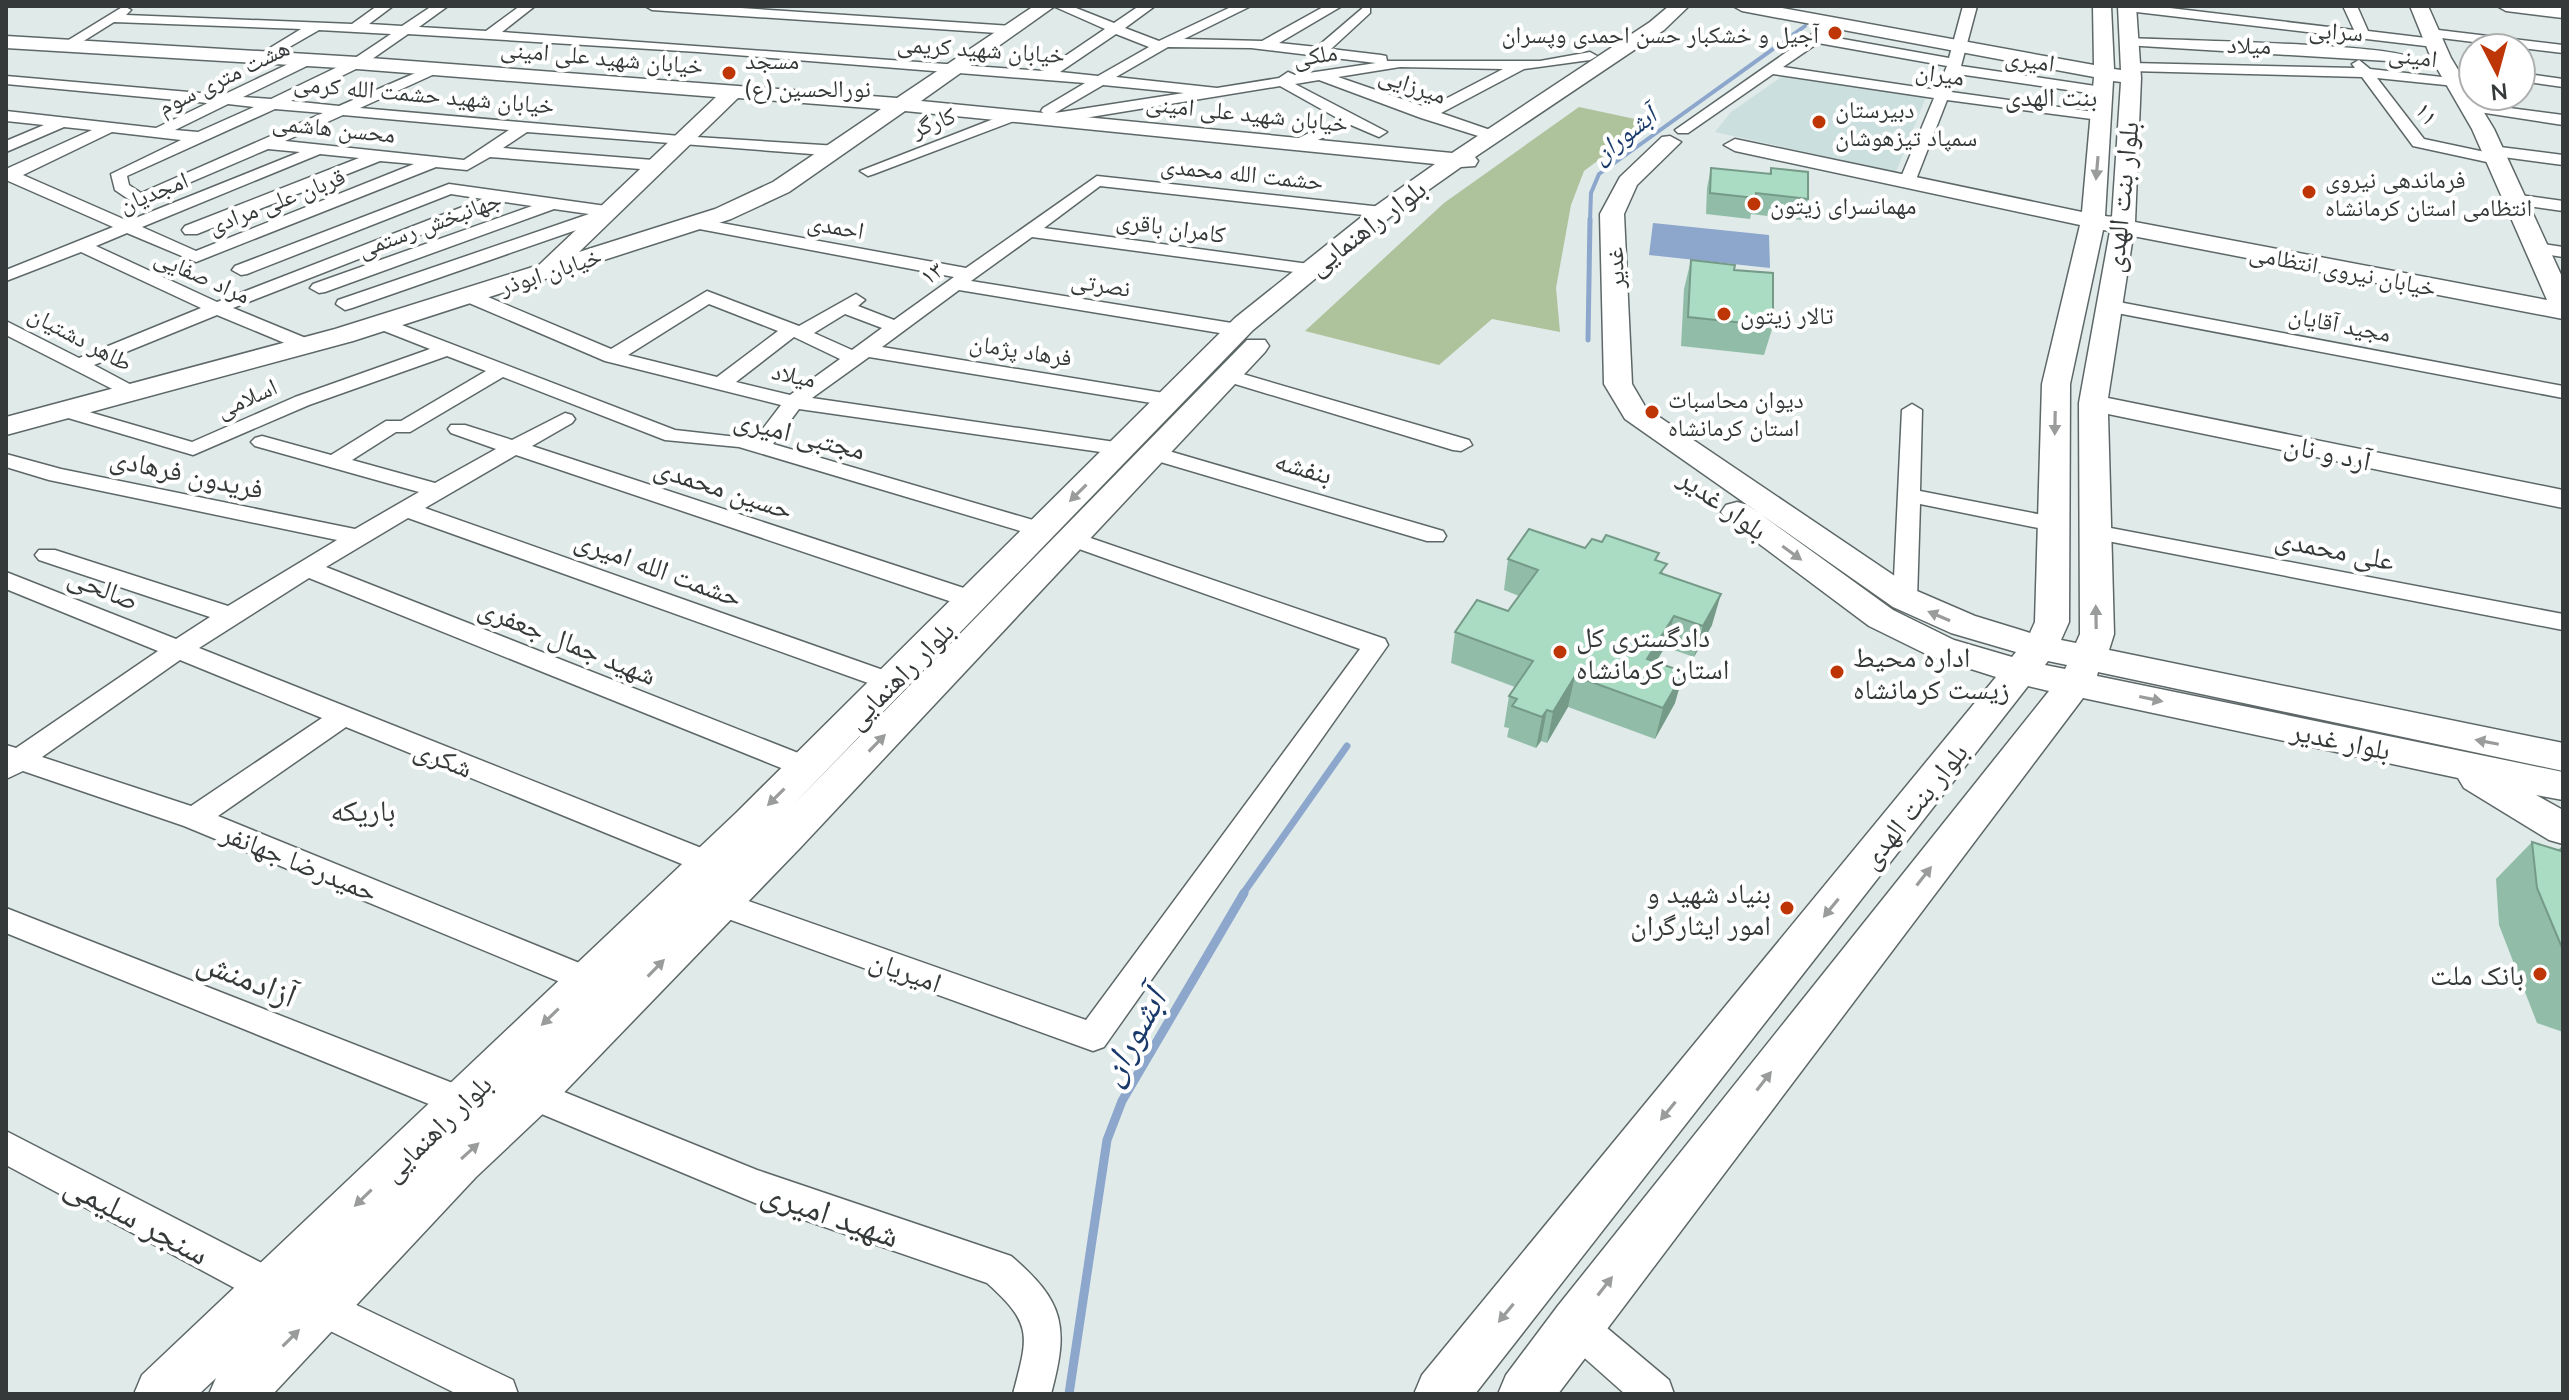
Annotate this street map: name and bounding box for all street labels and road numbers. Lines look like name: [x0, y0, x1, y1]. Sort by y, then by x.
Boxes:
street label: سرابی: [2308, 14, 2364, 47]
street label: خیابان شهید کریمی: [896, 28, 1066, 69]
street label: میلاد: [2227, 29, 2271, 59]
street label: هشت متری سوم: [152, 32, 295, 123]
street label: خیابان شهید علی امینی: [499, 33, 705, 80]
street label: ملکی: [1291, 36, 1339, 73]
street label: امینی: [2387, 38, 2439, 73]
street label: امیری: [2003, 41, 2057, 78]
street label: میران: [1914, 55, 1966, 92]
street label: میرزایی: [1375, 59, 1450, 110]
street label: خیابان شهید حشمت الله کرمی: [292, 67, 556, 120]
street label: خیابان شهید علی امینی: [1144, 87, 1350, 138]
street label: ۱۱: [2410, 95, 2446, 131]
street label: کارگر: [906, 99, 959, 143]
street label: محسن هاشمی: [271, 106, 397, 149]
street label: بلوار بنت الهدی: [2095, 120, 2146, 275]
street label: حشمت الله محمدی: [1159, 149, 1325, 196]
street label: قربان علی مرادی: [203, 161, 349, 240]
street label: امجدیان: [114, 164, 192, 219]
street label: بلوار راهنمایی: [1300, 170, 1433, 283]
street label: جهانبخش رستمی: [353, 184, 505, 263]
street label: کامران باقری: [1114, 204, 1227, 249]
street label: احمدی: [805, 206, 867, 245]
street label: خیابان نیروی انتظامی: [2247, 237, 2439, 302]
street label: خیابان ابوذر: [494, 240, 605, 301]
street label: مراد صفایی: [150, 241, 255, 310]
street label: غدیر: [1599, 247, 1630, 290]
street label: ۱۳: [914, 254, 948, 290]
street label: نصرتی: [1069, 264, 1133, 303]
street label: طاهر دشتیان: [24, 298, 138, 377]
street label: مجید آقایان: [2286, 299, 2393, 348]
street label: فرهاد پژمان: [968, 327, 1074, 373]
street label: میلاد: [769, 355, 819, 393]
street label: اسلامی: [211, 371, 281, 424]
street label: مجتبی امیری: [730, 400, 869, 468]
street label: آرد و نان: [2281, 425, 2375, 478]
street label: فریدون فرهادی: [107, 439, 267, 506]
street label: بنفشه: [1271, 442, 1337, 490]
street label: حسین محمدی: [650, 449, 798, 527]
street label: بلوار غدیر: [1672, 459, 1775, 547]
street label: علی محمدی: [2272, 520, 2398, 578]
street label: حشمت الله امیری: [570, 521, 747, 614]
street label: صالحی: [63, 558, 144, 618]
street label: شهید جمال جعفری: [474, 589, 662, 692]
street label: بلوار راهنمایی: [838, 613, 962, 737]
street label: بلوار غدیر: [2287, 712, 2394, 767]
street label: شکری: [409, 730, 478, 785]
street label: بلوار بنت الهدی: [1852, 735, 1975, 875]
street label: حمیدرضا جهانفر: [216, 814, 383, 908]
street label: آزادمنش: [192, 938, 305, 1017]
street label: امیریان: [865, 941, 947, 1000]
street label: بلوار راهنمایی: [374, 1066, 499, 1189]
street label: سنجر سلیمی: [58, 1162, 217, 1274]
street label: شهید امیری: [756, 1169, 905, 1257]

